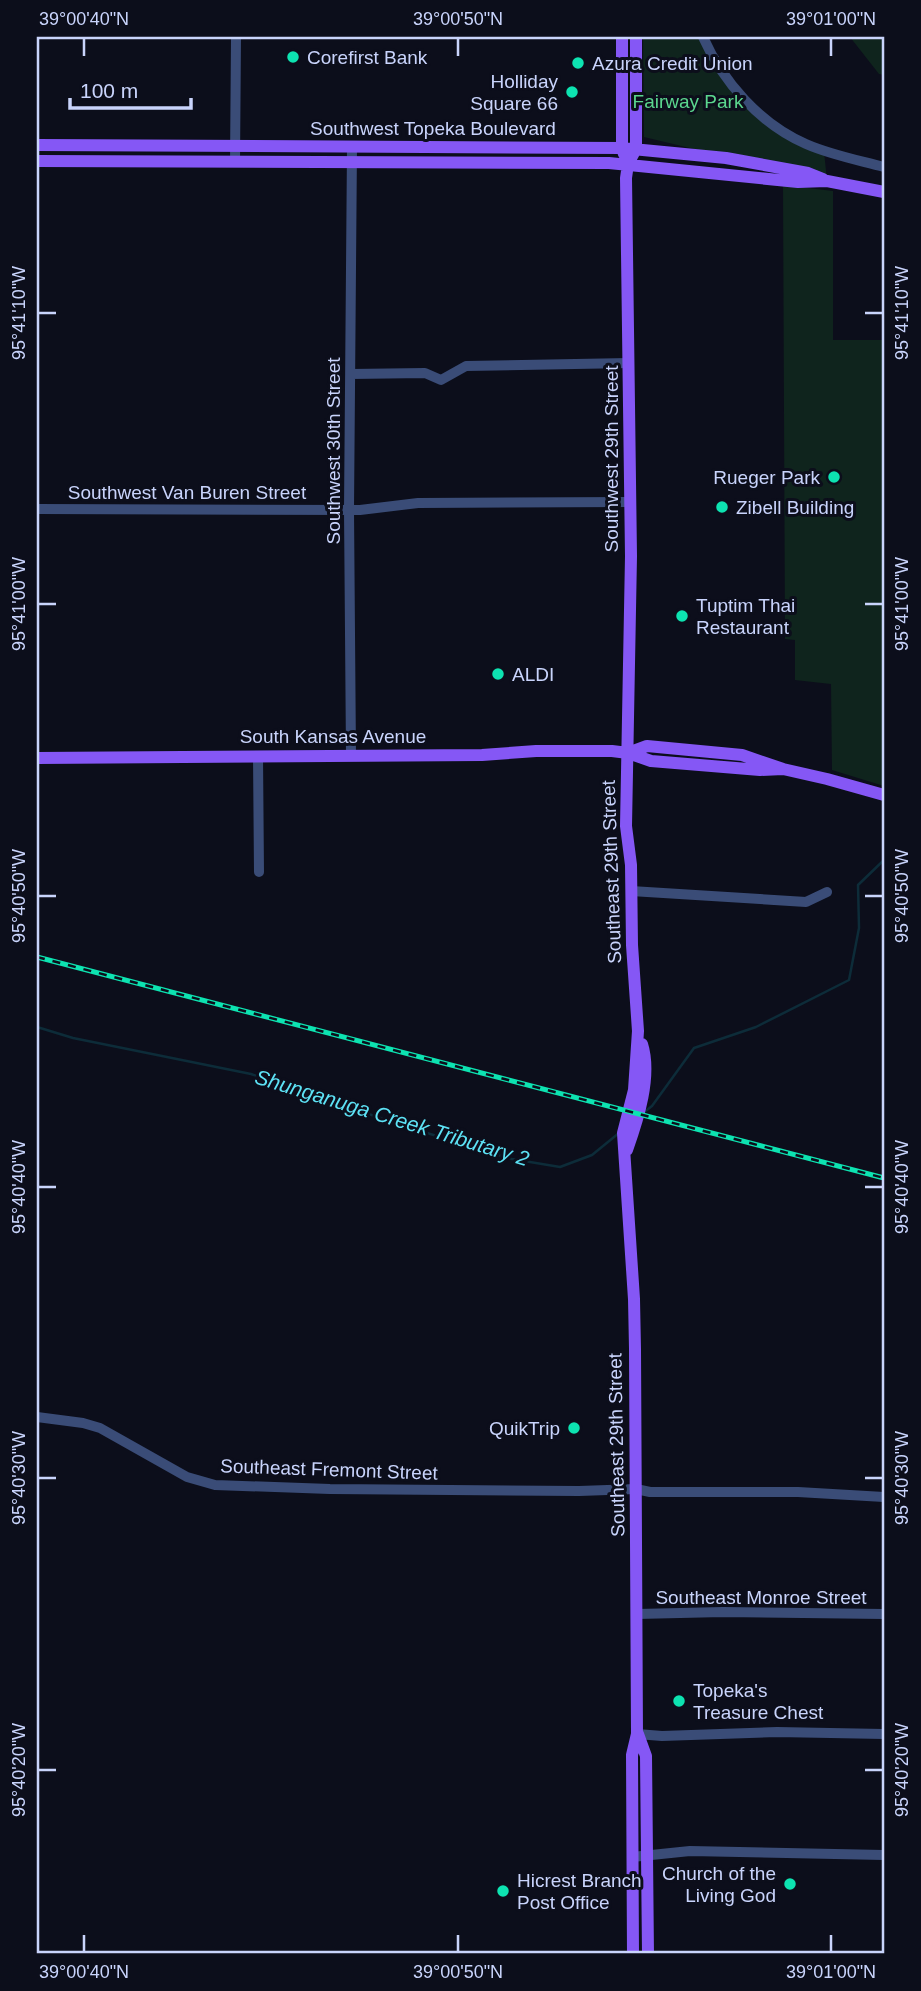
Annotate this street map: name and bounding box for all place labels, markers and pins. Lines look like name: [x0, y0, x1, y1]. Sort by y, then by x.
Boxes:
place label: Corefirst Bank: [307, 47, 428, 68]
marker: Corefirst Bank: [285, 49, 301, 65]
place label: Azura Credit Union: [592, 53, 753, 74]
marker: Azura Credit Union: [570, 55, 586, 71]
place label: Holliday Square 66: [470, 71, 558, 114]
marker: Holliday Square 66: [564, 84, 580, 100]
place label: Rueger Park: [713, 467, 820, 488]
marker: Rueger Park: [826, 469, 842, 485]
place label: Zibell Building: [736, 497, 854, 518]
marker: Zibell Building: [714, 499, 730, 515]
place label: Tuptim Thai Restaurant: [696, 595, 795, 638]
marker: Tuptim Thai Restaurant: [674, 608, 690, 624]
place label: ALDI: [512, 664, 554, 685]
marker: ALDI: [490, 666, 506, 682]
place label: QuikTrip: [489, 1418, 560, 1439]
marker: QuikTrip: [566, 1420, 582, 1436]
place label: Topeka's Treasure Chest: [693, 1680, 824, 1723]
marker: Topeka's Treasure Chest: [671, 1693, 687, 1709]
place label: Church of the Living God: [662, 1863, 776, 1906]
place label: Hicrest Branch Post Office: [517, 1870, 642, 1913]
marker: Church of the Living God: [782, 1876, 798, 1892]
marker: Hicrest Branch Post Office: [495, 1883, 511, 1899]

